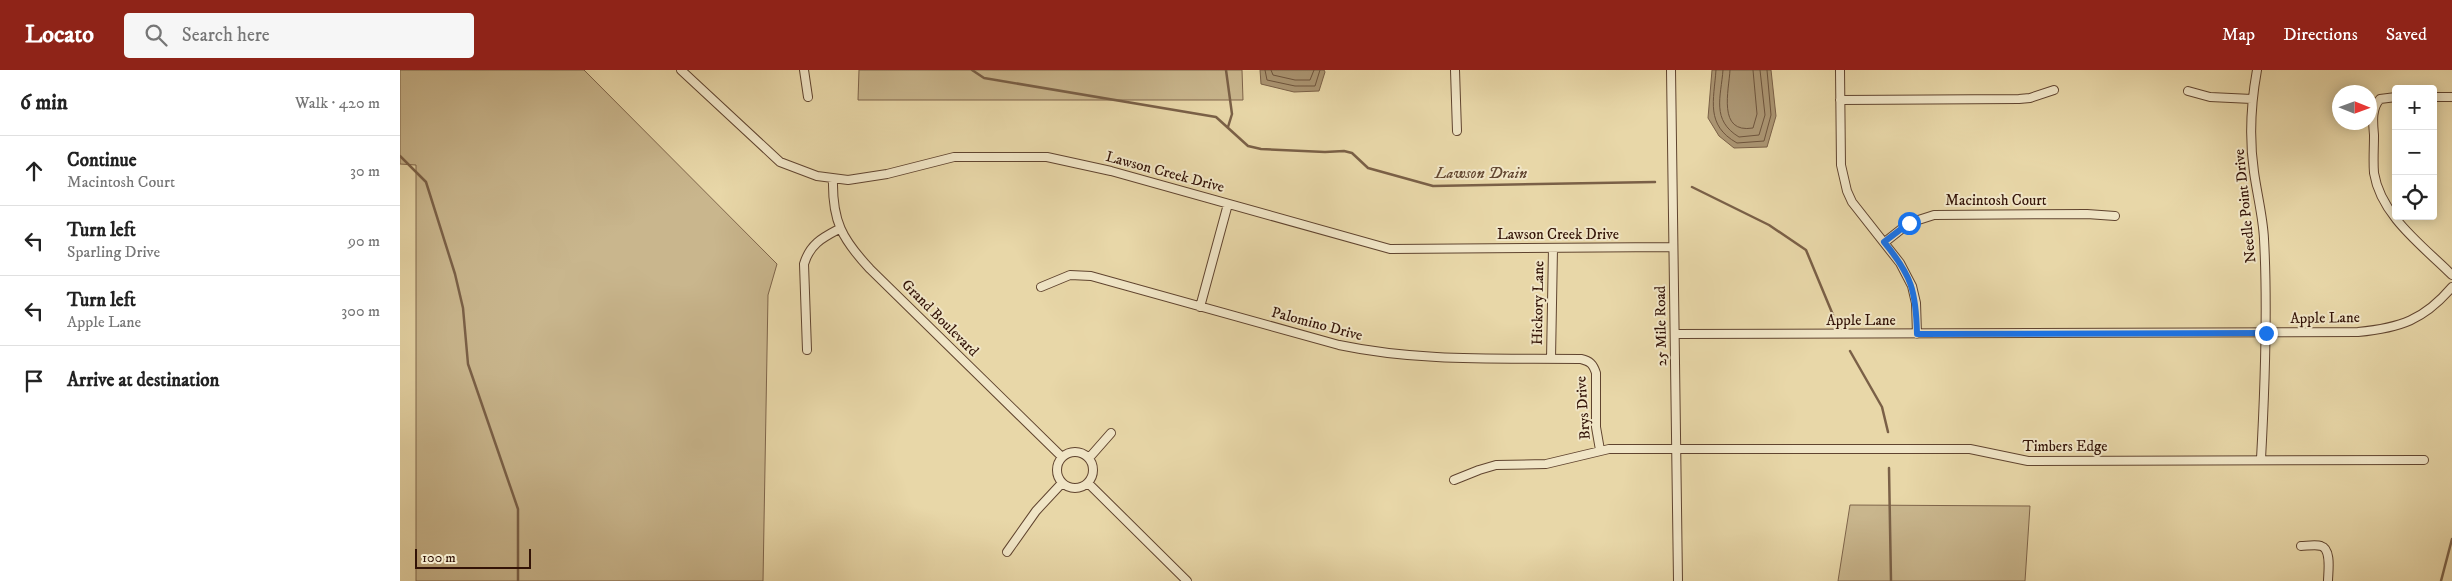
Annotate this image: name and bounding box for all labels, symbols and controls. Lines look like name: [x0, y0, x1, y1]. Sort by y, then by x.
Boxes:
search box: [124, 13, 474, 58]
text: Locato: [25, 20, 94, 50]
icon: search: [142, 21, 170, 49]
text: Search here: [182, 24, 270, 47]
text: Map: [2222, 24, 2255, 46]
text: Directions: [2283, 24, 2358, 46]
text: Saved: [2386, 24, 2427, 46]
north arrow: [2332, 85, 2377, 130]
map controls: [2392, 85, 2437, 220]
button: +: [2392, 85, 2437, 130]
text: 6 min: [20, 90, 68, 116]
text: Walk · 420 m: [295, 93, 380, 113]
button: −: [2392, 130, 2437, 175]
street label: Lawson Creek Drive: [1104, 147, 1226, 197]
street label: Needle Point Drive: [2230, 148, 2260, 264]
text: Continue: [67, 149, 137, 172]
icon: ahead: [20, 157, 48, 185]
text: 30 m: [350, 161, 380, 181]
water label: Lawson Drain: [1434, 163, 1527, 183]
text: Macintosh Court: [67, 172, 175, 192]
button: locate: [2392, 175, 2437, 220]
street label: Macintosh Court: [1945, 191, 2047, 210]
route start: [1898, 212, 1921, 235]
text: Turn left: [67, 219, 136, 242]
street label: Lawson Creek Drive: [1497, 225, 1619, 244]
icon: left: [20, 227, 48, 255]
text: 90 m: [348, 231, 380, 251]
text: Sparling Drive: [67, 242, 160, 262]
street label: Hickory Lane: [1528, 261, 1548, 345]
street label: Grand Boulevard: [897, 275, 983, 361]
street label: 25 Mile Road: [1651, 285, 1671, 366]
text: Turn left: [67, 289, 136, 312]
icon: left: [20, 297, 48, 325]
text: 300 m: [341, 301, 380, 321]
street label: Palomino Drive: [1269, 303, 1365, 345]
street label: Apple Lane: [2290, 308, 2360, 328]
street label: Apple Lane: [1826, 311, 1896, 330]
text: Apple Lane: [67, 312, 141, 332]
route end: [2255, 322, 2278, 345]
icon: arrive: [20, 367, 48, 395]
text: Arrive at destination: [67, 369, 219, 392]
street label: Brys Drive: [1571, 376, 1595, 440]
street label: Timbers Edge: [2022, 437, 2108, 456]
scale bar: [415, 546, 531, 569]
text: 100 m: [422, 549, 456, 567]

